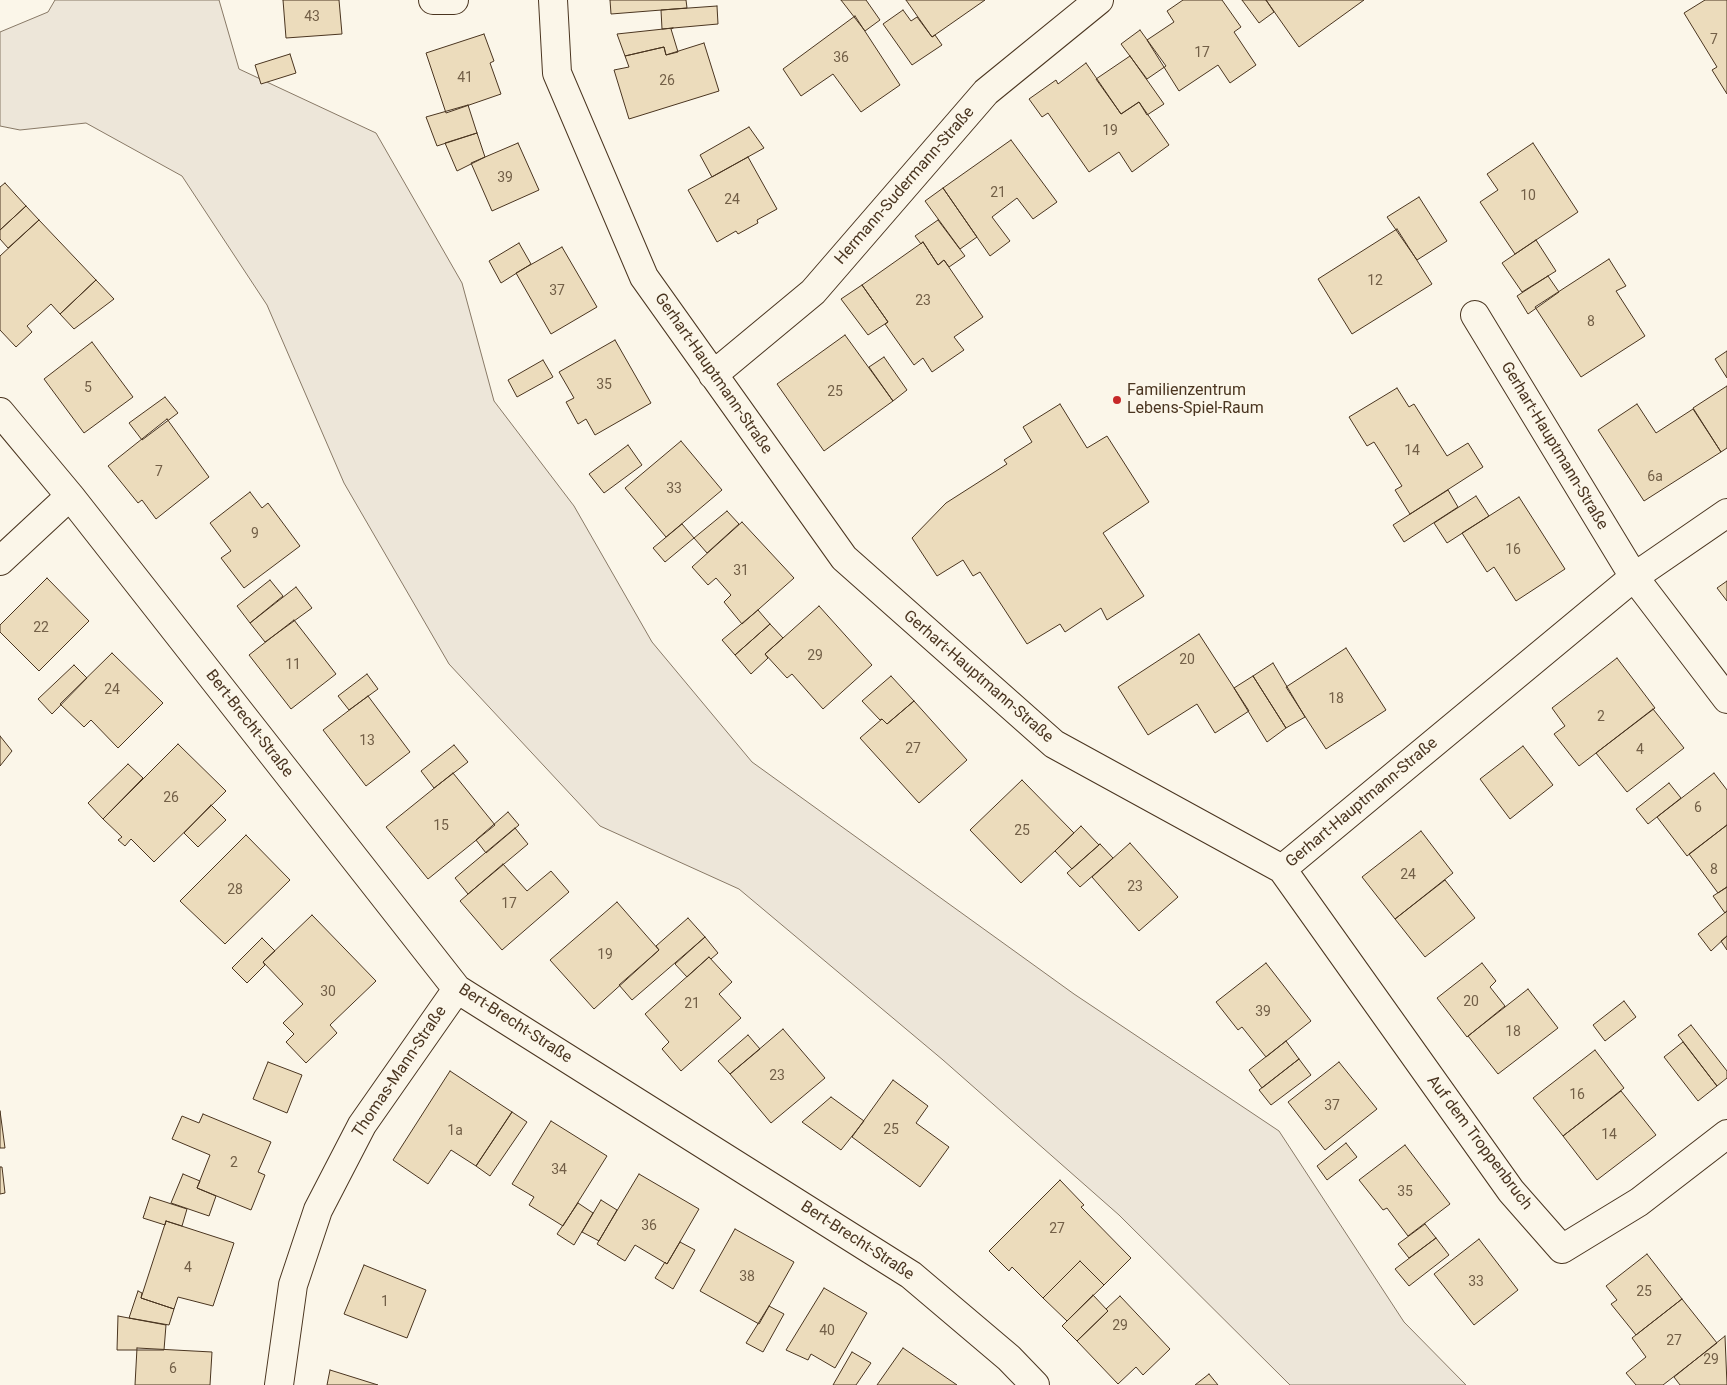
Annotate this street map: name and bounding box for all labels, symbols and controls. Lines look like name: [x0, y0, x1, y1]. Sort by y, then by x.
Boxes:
house number: 43: [304, 9, 320, 25]
house number: 7: [1710, 32, 1718, 48]
house number: 17: [1194, 45, 1210, 61]
house number: 36: [833, 50, 849, 66]
house number: 41: [457, 70, 473, 86]
house number: 26: [659, 73, 675, 89]
street label: Hermann-Sudermann-Straße: [831, 103, 979, 269]
house number: 19: [1102, 123, 1118, 139]
house number: 39: [497, 170, 513, 186]
house number: 21: [990, 185, 1006, 201]
house number: 10: [1520, 188, 1536, 204]
house number: 24: [724, 192, 740, 208]
house number: 12: [1367, 273, 1383, 289]
house number: 37: [549, 283, 565, 299]
street label: Gerhart-Hauptmann-Straße: [650, 290, 776, 458]
house number: 23: [915, 293, 931, 309]
house number: 8: [1587, 314, 1595, 330]
street label: Gerhart-Hauptmann-Straße: [1496, 359, 1612, 533]
house number: 35: [596, 377, 612, 393]
house number: 5: [84, 380, 92, 396]
place label: Familienzentrum Lebens-Spiel-Raum: [1127, 381, 1264, 419]
house number: 25: [827, 384, 843, 400]
marker: Familienzentrum Lebens-Spiel-Raum: [1111, 394, 1123, 406]
house number: 14: [1404, 443, 1420, 459]
house number: 7: [155, 464, 163, 480]
house number: 6a: [1647, 469, 1663, 485]
house number: 33: [666, 481, 682, 497]
house number: 9: [251, 526, 259, 542]
house number: 16: [1505, 542, 1521, 558]
house number: 31: [733, 563, 749, 579]
street label: Gerhart-Hauptmann-Straße: [899, 607, 1057, 747]
house number: 22: [33, 620, 49, 636]
house number: 29: [807, 648, 823, 664]
house number: 20: [1179, 652, 1195, 668]
house number: 11: [285, 657, 301, 673]
street label: Bert-Brecht-Straße: [201, 666, 297, 782]
house number: 24: [104, 682, 120, 698]
house number: 18: [1328, 691, 1344, 707]
house number: 2: [1597, 709, 1605, 725]
house number: 13: [359, 733, 375, 749]
street label: Gerhart-Hauptmann-Straße: [1282, 734, 1442, 872]
house number: 27: [905, 741, 921, 757]
house number: 4: [1636, 742, 1644, 758]
house number: 26: [163, 790, 179, 806]
house number: 6: [1694, 800, 1702, 816]
house number: 15: [433, 818, 449, 834]
house number: 25: [1014, 823, 1030, 839]
house number: 8: [1710, 862, 1718, 878]
house number: 24: [1400, 867, 1416, 883]
house number: 23: [1127, 879, 1143, 895]
house number: 28: [227, 882, 243, 898]
house number: 17: [501, 896, 517, 912]
house number: 19: [597, 947, 613, 963]
street label: Bert-Brecht-Straße: [455, 980, 575, 1068]
house number: 30: [320, 984, 336, 1000]
house number: 20: [1463, 994, 1479, 1010]
house number: 21: [684, 996, 700, 1012]
street label: Thomas-Mann-Straße: [349, 1003, 451, 1141]
house number: 39: [1255, 1004, 1271, 1020]
house number: 18: [1505, 1024, 1521, 1040]
house number: 23: [769, 1068, 785, 1084]
street label: Auf dem Troppenbruch: [1422, 1072, 1536, 1214]
house number: 16: [1569, 1087, 1585, 1103]
house number: 37: [1324, 1098, 1340, 1114]
house number: 25: [883, 1122, 899, 1138]
house number: 1a: [447, 1123, 463, 1139]
house number: 14: [1601, 1127, 1617, 1143]
house number: 2: [230, 1155, 238, 1171]
house number: 34: [551, 1162, 567, 1178]
house number: 35: [1397, 1184, 1413, 1200]
street label: Bert-Brecht-Straße: [797, 1197, 917, 1285]
house number: 36: [641, 1218, 657, 1234]
house number: 27: [1049, 1221, 1065, 1237]
house number: 4: [184, 1260, 192, 1276]
house number: 38: [739, 1269, 755, 1285]
house number: 33: [1468, 1274, 1484, 1290]
house number: 25: [1636, 1284, 1652, 1300]
house number: 1: [381, 1294, 389, 1310]
house number: 29: [1112, 1318, 1128, 1334]
house number: 40: [819, 1323, 835, 1339]
house number: 27: [1666, 1333, 1682, 1349]
house number: 29: [1703, 1352, 1719, 1368]
house number: 6: [169, 1361, 177, 1377]

